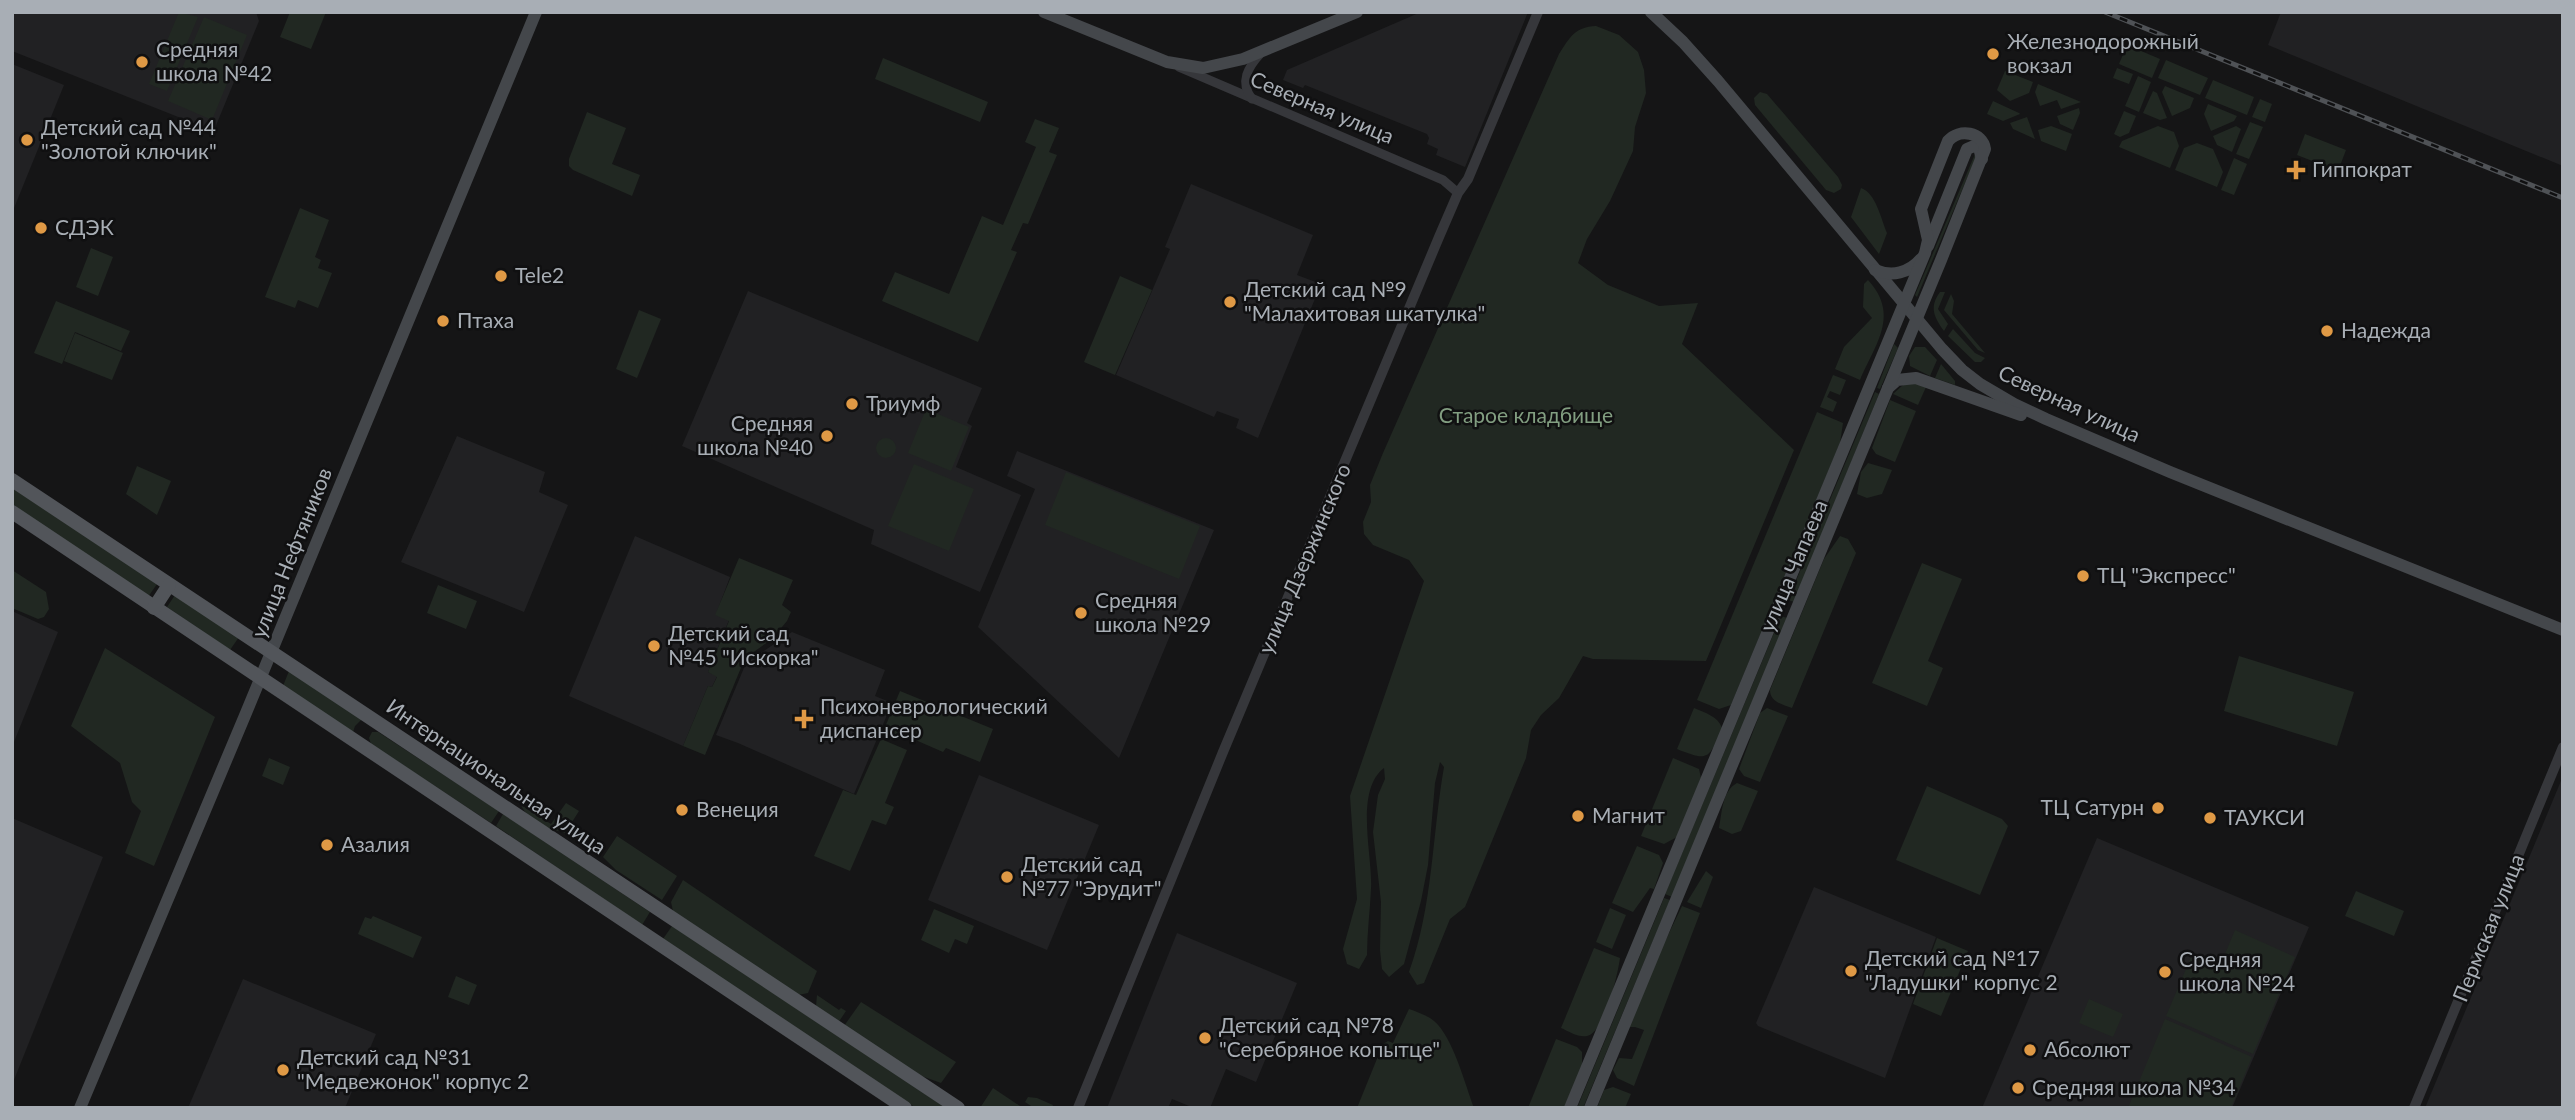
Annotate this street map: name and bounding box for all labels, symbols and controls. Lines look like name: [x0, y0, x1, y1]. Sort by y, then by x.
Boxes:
place label: Железнодорожный вокзал: [2007, 28, 2199, 77]
place label: Средняя школа №42: [156, 36, 272, 85]
marker: Железнодорожный вокзал: [1985, 46, 2001, 62]
marker: Средняя школа №42: [134, 54, 150, 70]
street label: Северная улица: [1247, 65, 1398, 148]
place label: Детский сад №44 "Золотой ключик": [41, 114, 217, 163]
marker: Детский сад №44 "Золотой ключик": [19, 132, 35, 148]
place label: Гиппократ: [2312, 156, 2412, 181]
marker: Гиппократ: [2286, 160, 2306, 180]
place label: СДЭК: [55, 214, 114, 239]
marker: СДЭК: [33, 220, 49, 236]
place label: Tele2: [515, 262, 564, 287]
marker: Tele2: [493, 268, 509, 284]
place label: Детский сад №9 "Малахитовая шкатулка": [1244, 276, 1485, 325]
marker: Детский сад №9 "Малахитовая шкатулка": [1222, 294, 1238, 310]
place label: Птаха: [457, 307, 514, 332]
marker: Птаха: [435, 313, 451, 329]
place label: Надежда: [2341, 317, 2431, 342]
marker: Надежда: [2319, 323, 2335, 339]
street label: Северная улица: [1995, 359, 2144, 446]
place label: Триумф: [866, 390, 940, 415]
marker: Триумф: [844, 396, 860, 412]
park label: Старое кладбище: [1439, 402, 1613, 427]
place label: Средняя школа №40: [697, 410, 813, 459]
marker: Средняя школа №40: [819, 428, 835, 444]
street label: улица Дзержинского: [1252, 460, 1355, 657]
street label: улица Нефтяников: [245, 464, 336, 641]
street label: улица Чапаева: [1754, 496, 1832, 635]
place label: ТЦ "Экспресс": [2097, 562, 2236, 587]
marker: ТЦ "Экспресс": [2075, 568, 2091, 584]
place label: Средняя школа №29: [1095, 587, 1211, 636]
marker: Средняя школа №29: [1073, 605, 1089, 621]
place label: Детский сад №45 "Искорка": [668, 620, 819, 669]
marker: Детский сад №45 "Искорка": [646, 638, 662, 654]
street label: Интернациональная улица: [382, 693, 611, 859]
place label: Психоневрологический диспансер: [820, 693, 1048, 742]
marker: Психоневрологический диспансер: [794, 709, 814, 729]
place label: ТЦ Сатурн: [2041, 794, 2144, 819]
place label: Венеция: [696, 796, 779, 821]
marker: ТЦ Сатурн: [2150, 800, 2166, 816]
marker: Венеция: [674, 802, 690, 818]
place label: Магнит: [1592, 802, 1665, 827]
place label: ТАУКСИ: [2224, 804, 2305, 829]
marker: Магнит: [1570, 808, 1586, 824]
marker: ТАУКСИ: [2202, 810, 2218, 826]
place label: Азалия: [341, 831, 410, 856]
marker: Азалия: [319, 837, 335, 853]
street label: Пермская улица: [2447, 850, 2529, 1005]
place label: Детский сад №77 "Эрудит": [1021, 851, 1162, 900]
marker: Детский сад №77 "Эрудит": [999, 869, 1015, 885]
place label: Детский сад №17 "Ладушки" корпус 2: [1865, 945, 2058, 994]
place label: Средняя школа №24: [2179, 946, 2295, 995]
marker: Детский сад №17 "Ладушки" корпус 2: [1843, 963, 1859, 979]
marker: Средняя школа №24: [2157, 964, 2173, 980]
place label: Детский сад №78 "Серебряное копытце": [1219, 1012, 1440, 1061]
marker: Детский сад №78 "Серебряное копытце": [1197, 1030, 1213, 1046]
place label: Абсолют: [2044, 1036, 2131, 1061]
marker: Абсолют: [2022, 1042, 2038, 1058]
place label: Детский сад №31 "Медвежонок" корпус 2: [297, 1044, 529, 1093]
marker: Детский сад №31 "Медвежонок" корпус 2: [275, 1062, 291, 1078]
place label: Средняя школа №34: [2032, 1074, 2236, 1099]
marker: Средняя школа №34: [2010, 1080, 2026, 1096]

